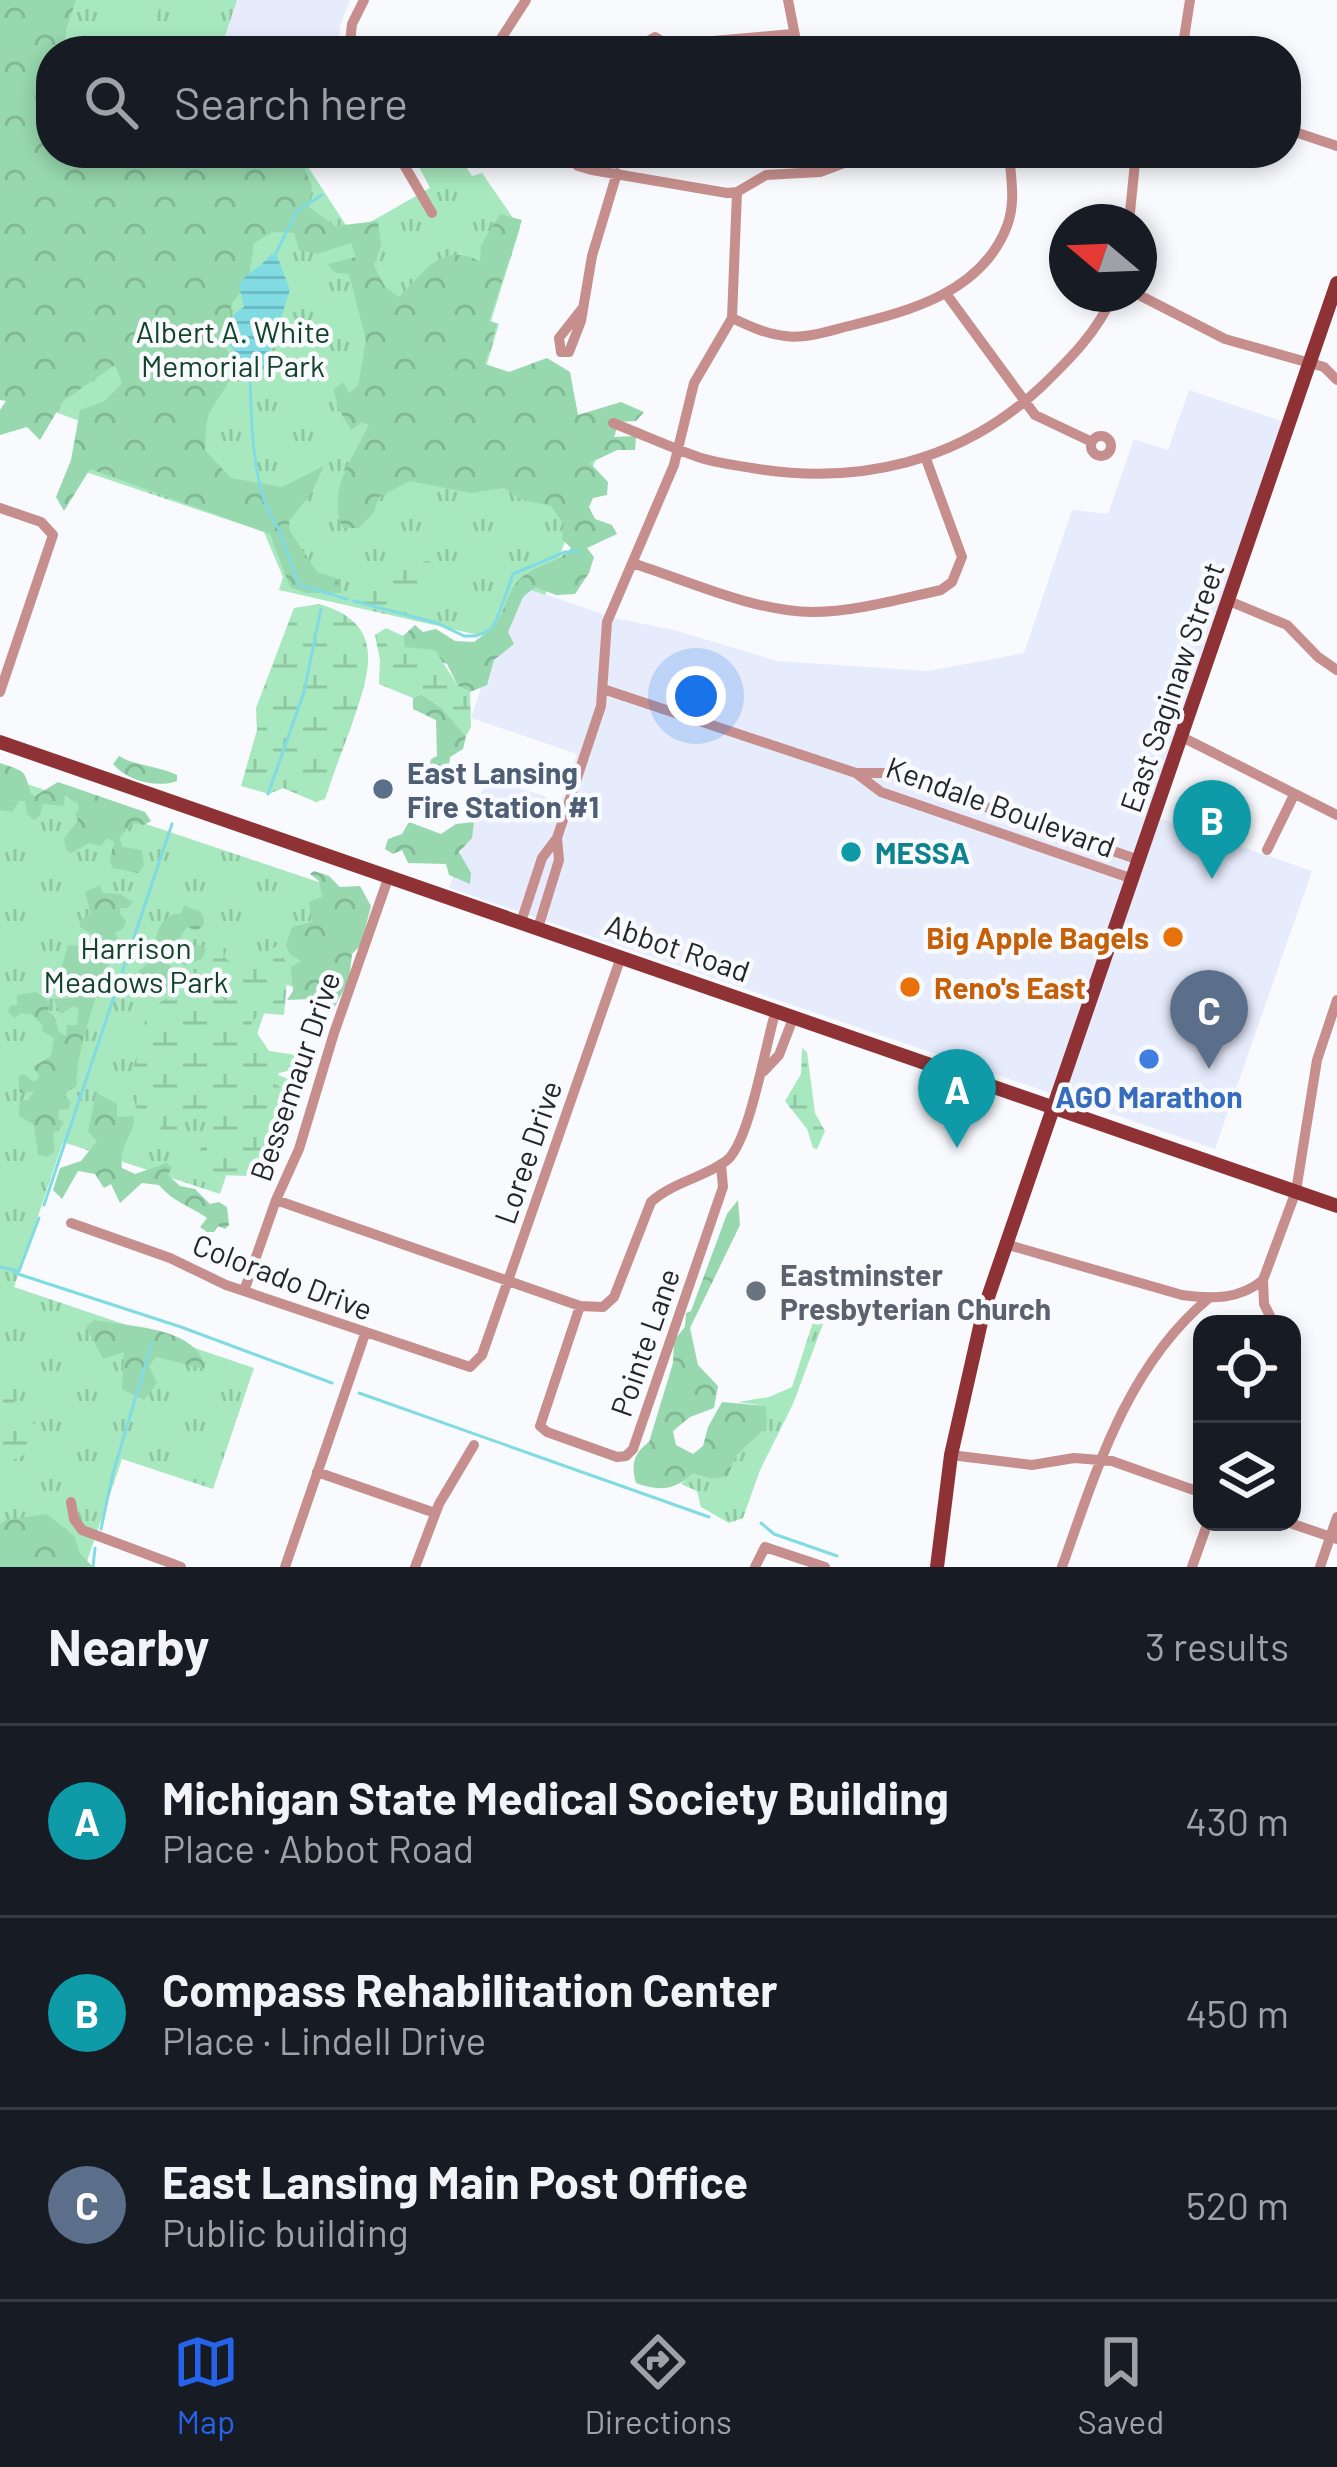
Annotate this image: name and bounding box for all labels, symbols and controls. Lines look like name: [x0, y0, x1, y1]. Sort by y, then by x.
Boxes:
search box: [36, 36, 1301, 168]
icon: search: [78, 69, 144, 135]
text: Search here: [174, 75, 408, 129]
north arrow: [1049, 204, 1157, 312]
park label: Albert A. White Memorial Park: [136, 313, 330, 383]
street label: East Saginaw Street: [1111, 557, 1231, 817]
your location: [666, 666, 726, 726]
street label: Kendale Boulevard: [882, 748, 1120, 864]
place label: East Lansing Fire Station #1: [407, 754, 599, 824]
marker: East Lansing Fire Station #1: [370, 776, 396, 802]
pin: B: [1173, 780, 1251, 879]
place label: MESSA: [875, 834, 970, 870]
marker: MESSA: [838, 839, 864, 865]
street label: Abbot Road: [601, 906, 755, 988]
place label: Big Apple Bagels: [926, 919, 1149, 955]
marker: Big Apple Bagels: [1160, 924, 1186, 950]
park label: Harrison Meadows Park: [44, 929, 228, 999]
street label: Bessemaur Drive: [241, 967, 347, 1185]
place label: Reno's East: [934, 969, 1086, 1005]
pin: C: [1170, 970, 1248, 1069]
marker: Reno's East: [897, 974, 923, 1000]
marker: AGO Marathon: [1136, 1046, 1162, 1072]
pin: A: [918, 1049, 996, 1148]
street label: Loree Drive: [486, 1076, 568, 1228]
place label: AGO Marathon: [1055, 1078, 1243, 1114]
street label: Colorado Drive: [188, 1225, 378, 1327]
place label: Eastminster Presbyterian Church: [780, 1256, 1051, 1326]
street label: Pointe Lane: [602, 1263, 686, 1421]
marker: Eastminster Presbyterian Church: [743, 1278, 769, 1304]
map controls: [1193, 1315, 1301, 1531]
button: locate: [1193, 1315, 1301, 1423]
button: layers: [1193, 1423, 1301, 1531]
text: Nearby: [48, 1615, 209, 1676]
text: 3 results: [1145, 1622, 1289, 1669]
text: Michigan State Medical Society Building: [162, 1770, 949, 1824]
text: A: [74, 1797, 100, 1844]
text: 430 m: [1185, 1797, 1289, 1844]
text: Place · Abbot Road: [162, 1824, 474, 1871]
text: Compass Rehabilitation Center: [162, 1962, 778, 2016]
text: B: [75, 1989, 99, 2036]
text: 450 m: [1185, 1989, 1289, 2036]
text: Place · Lindell Drive: [162, 2016, 486, 2063]
text: East Lansing Main Post Office: [162, 2154, 748, 2208]
text: C: [75, 2181, 99, 2228]
text: 520 m: [1186, 2181, 1289, 2228]
text: Public building: [162, 2208, 409, 2255]
tab: Map: [173, 2329, 239, 2441]
tab: Directions: [584, 2329, 732, 2441]
tab: Saved: [1078, 2329, 1164, 2441]

